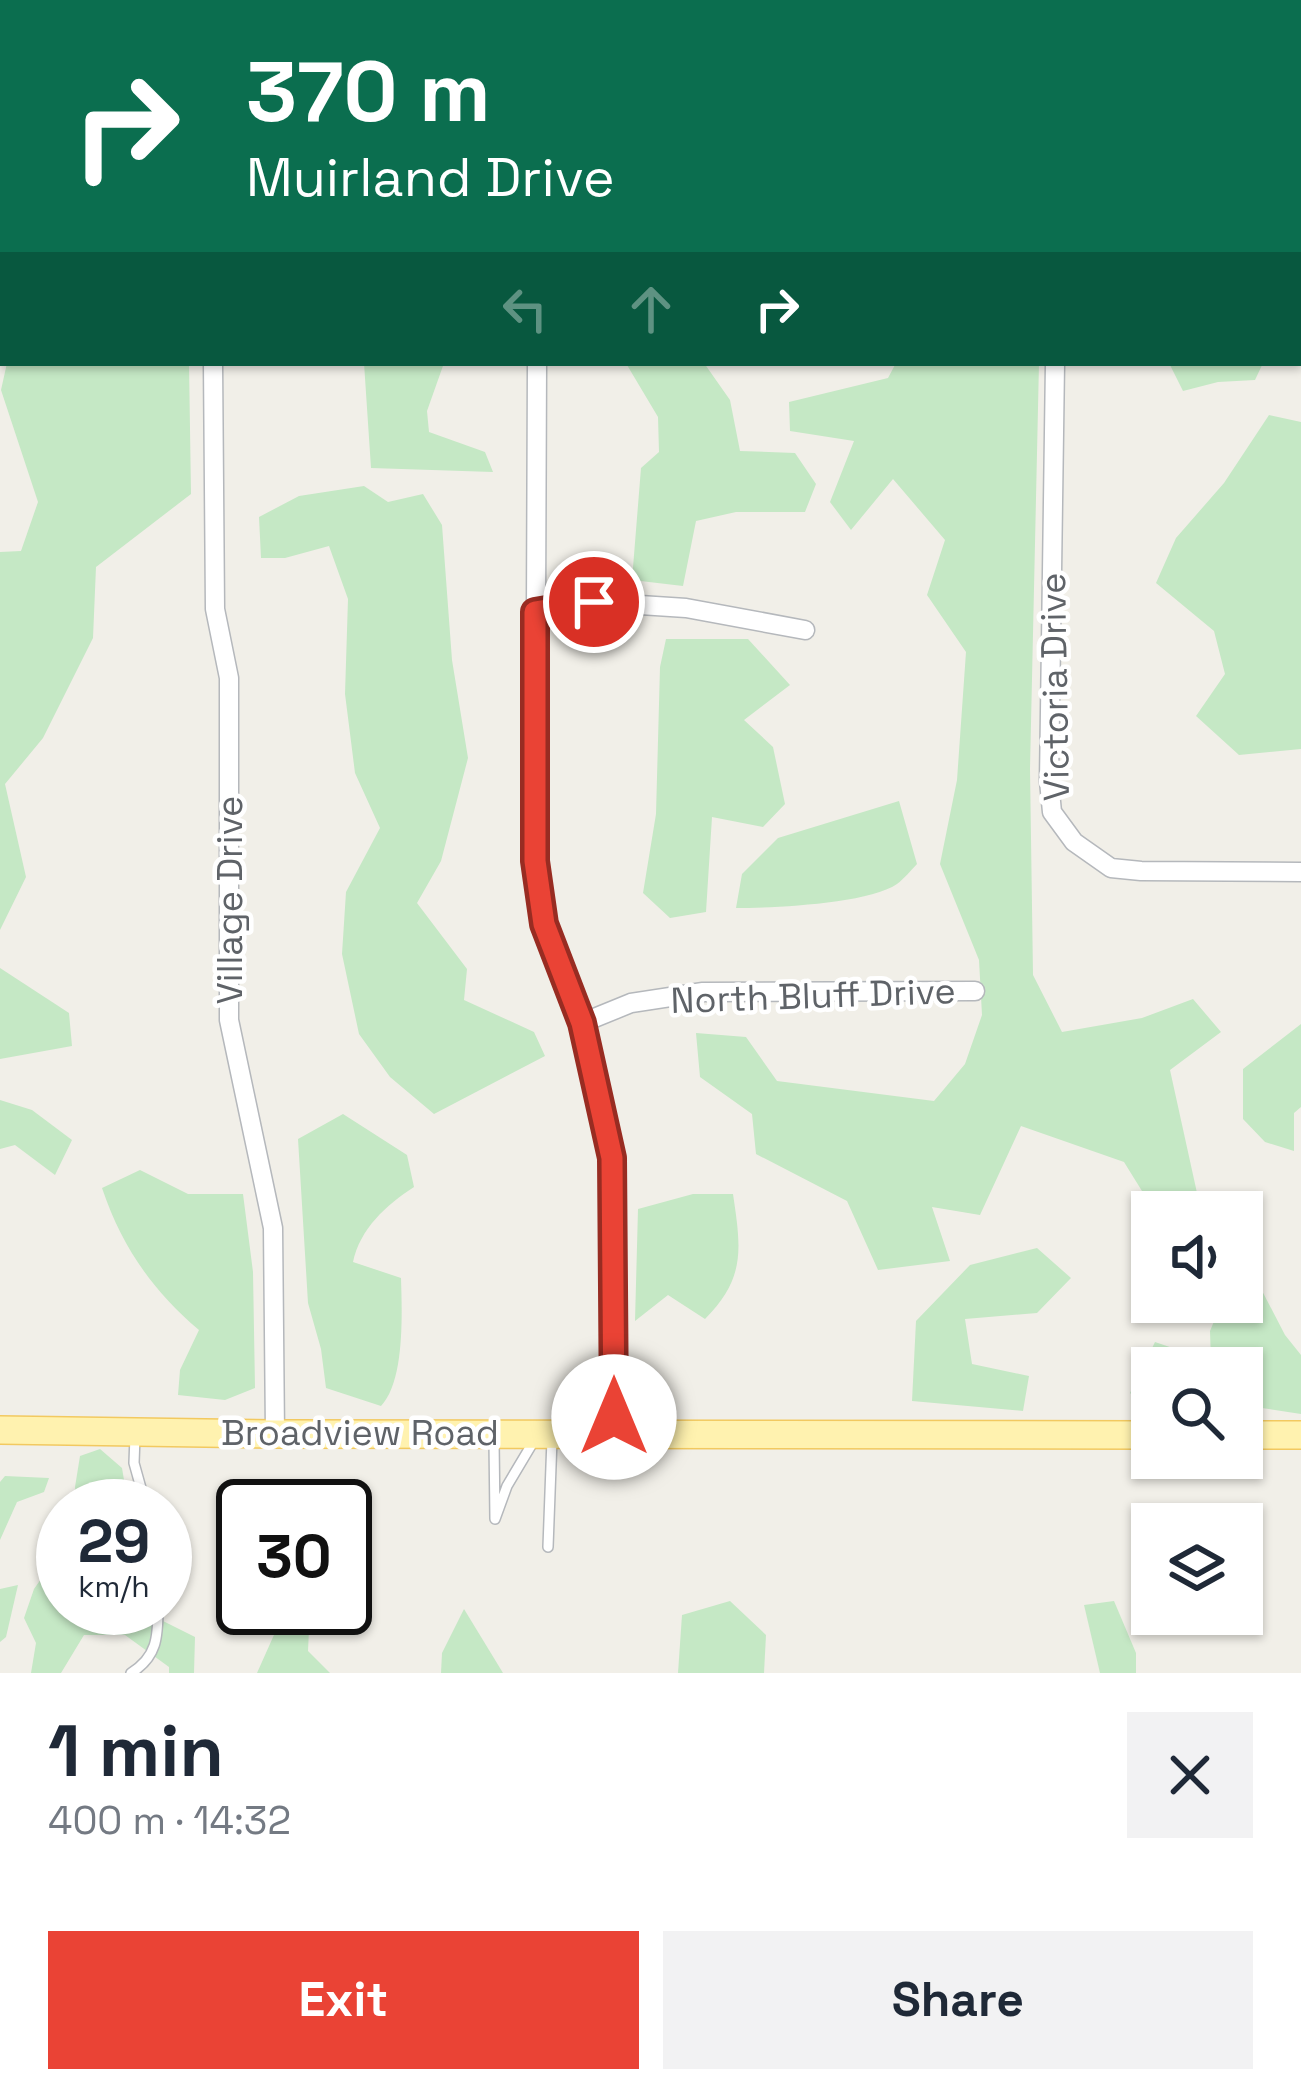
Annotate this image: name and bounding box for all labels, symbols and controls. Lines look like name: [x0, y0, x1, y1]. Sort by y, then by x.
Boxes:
text: 370 m: [246, 38, 491, 146]
icon: right: [48, 48, 204, 204]
text: Muirland Drive: [246, 143, 615, 212]
icon: left: [492, 276, 558, 342]
icon: ahead: [618, 276, 684, 342]
icon: right: [744, 276, 810, 342]
pin: [543, 551, 645, 653]
icon: arrive: [561, 569, 627, 635]
street label: Victoria Drive: [1030, 572, 1080, 802]
street label: Village Drive: [207, 796, 253, 1004]
street label: North Bluff Drive: [670, 968, 956, 1024]
map controls: [1131, 1191, 1263, 1635]
button: sound: [1131, 1191, 1263, 1323]
button: search: [1131, 1347, 1263, 1479]
position arrow: [551, 1354, 677, 1480]
street label: Broadview Road: [221, 1410, 499, 1456]
speed limit sign: 30: [216, 1479, 372, 1635]
text: 29: [78, 1503, 150, 1580]
button: layers: [1131, 1503, 1263, 1635]
text: km/h: [78, 1567, 150, 1606]
text: 1 min: [48, 1705, 224, 1797]
button: close: [1127, 1712, 1253, 1838]
text: 400 m · 14:32: [48, 1796, 291, 1845]
button: Exit: [48, 1931, 639, 2069]
button: Share: [663, 1931, 1253, 2069]

